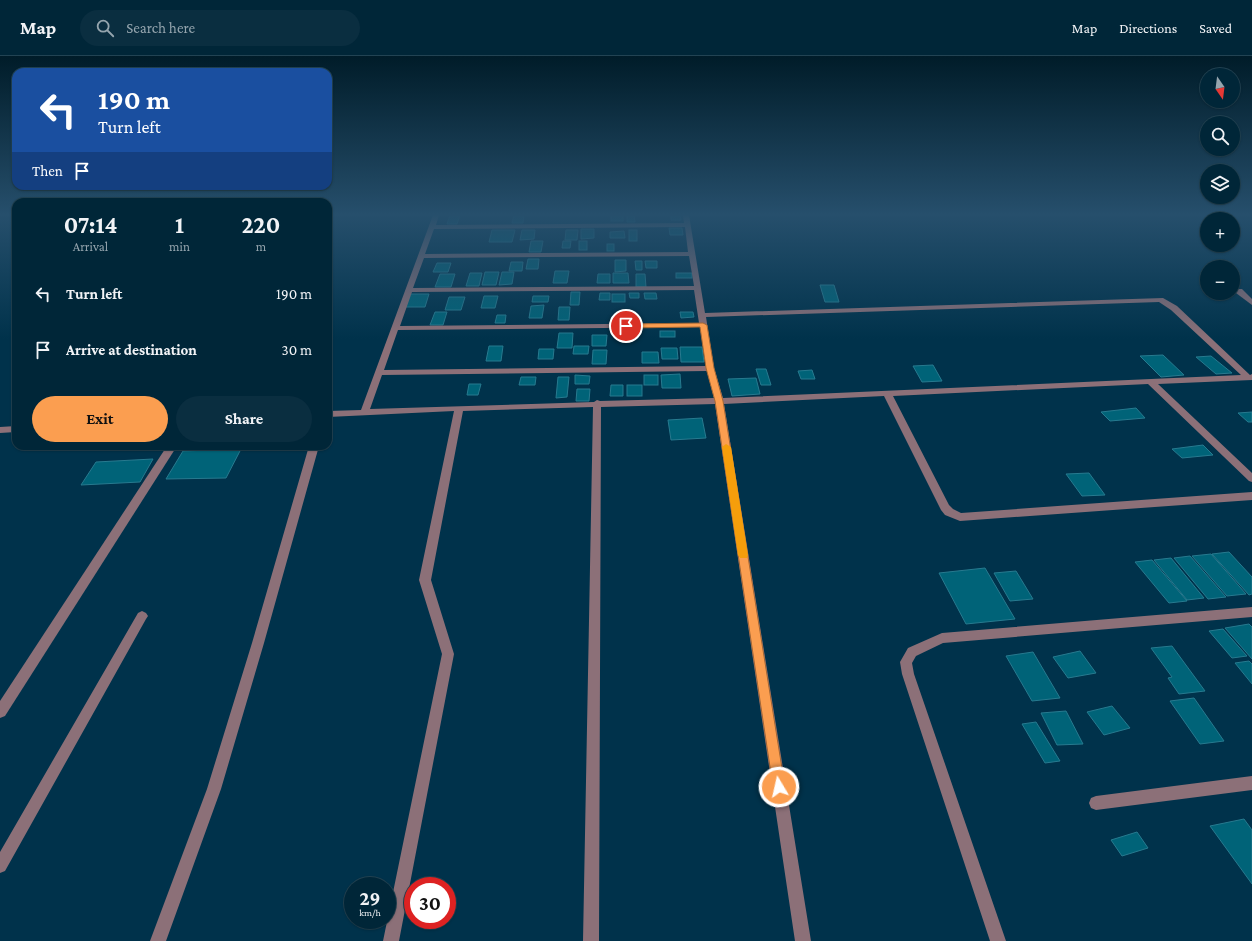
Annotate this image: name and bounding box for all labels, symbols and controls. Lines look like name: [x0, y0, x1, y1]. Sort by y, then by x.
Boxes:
search box: [80, 10, 360, 46]
text: Map: [20, 17, 56, 38]
icon: search: [94, 17, 116, 39]
text: Search here: [126, 20, 195, 36]
text: Map: [1072, 20, 1097, 36]
text: Directions: [1119, 20, 1177, 36]
text: Saved: [1199, 20, 1232, 36]
north arrow: [1200, 68, 1240, 108]
map controls: [1200, 68, 1240, 300]
icon: left: [32, 84, 84, 136]
text: 190 m: [98, 84, 170, 115]
button: search: [1200, 116, 1240, 156]
text: Turn left: [98, 117, 161, 137]
icon: arrive: [71, 160, 93, 182]
text: Then: [32, 163, 63, 179]
button: layers: [1200, 164, 1240, 204]
text: 07:14: [64, 211, 117, 238]
text: 1: [175, 211, 184, 238]
text: 220: [242, 211, 280, 238]
button: +: [1200, 212, 1240, 252]
text: Arrival: [73, 239, 108, 254]
text: min: [169, 239, 190, 254]
text: m: [256, 239, 266, 254]
button: −: [1200, 260, 1240, 300]
icon: left: [32, 283, 54, 305]
text: Turn left: [66, 286, 122, 302]
text: 190 m: [276, 286, 312, 302]
pin: [609, 309, 643, 343]
icon: arrive: [615, 315, 637, 337]
icon: arrive: [32, 339, 54, 361]
text: Arrive at destination: [66, 342, 197, 358]
text: 30 m: [282, 342, 312, 358]
button: Exit: [32, 396, 168, 442]
button: Share: [176, 396, 312, 442]
position arrow: [758, 766, 800, 808]
speed limit sign: 30: [404, 877, 456, 929]
text: 29: [359, 887, 381, 909]
text: km/h: [359, 907, 381, 918]

